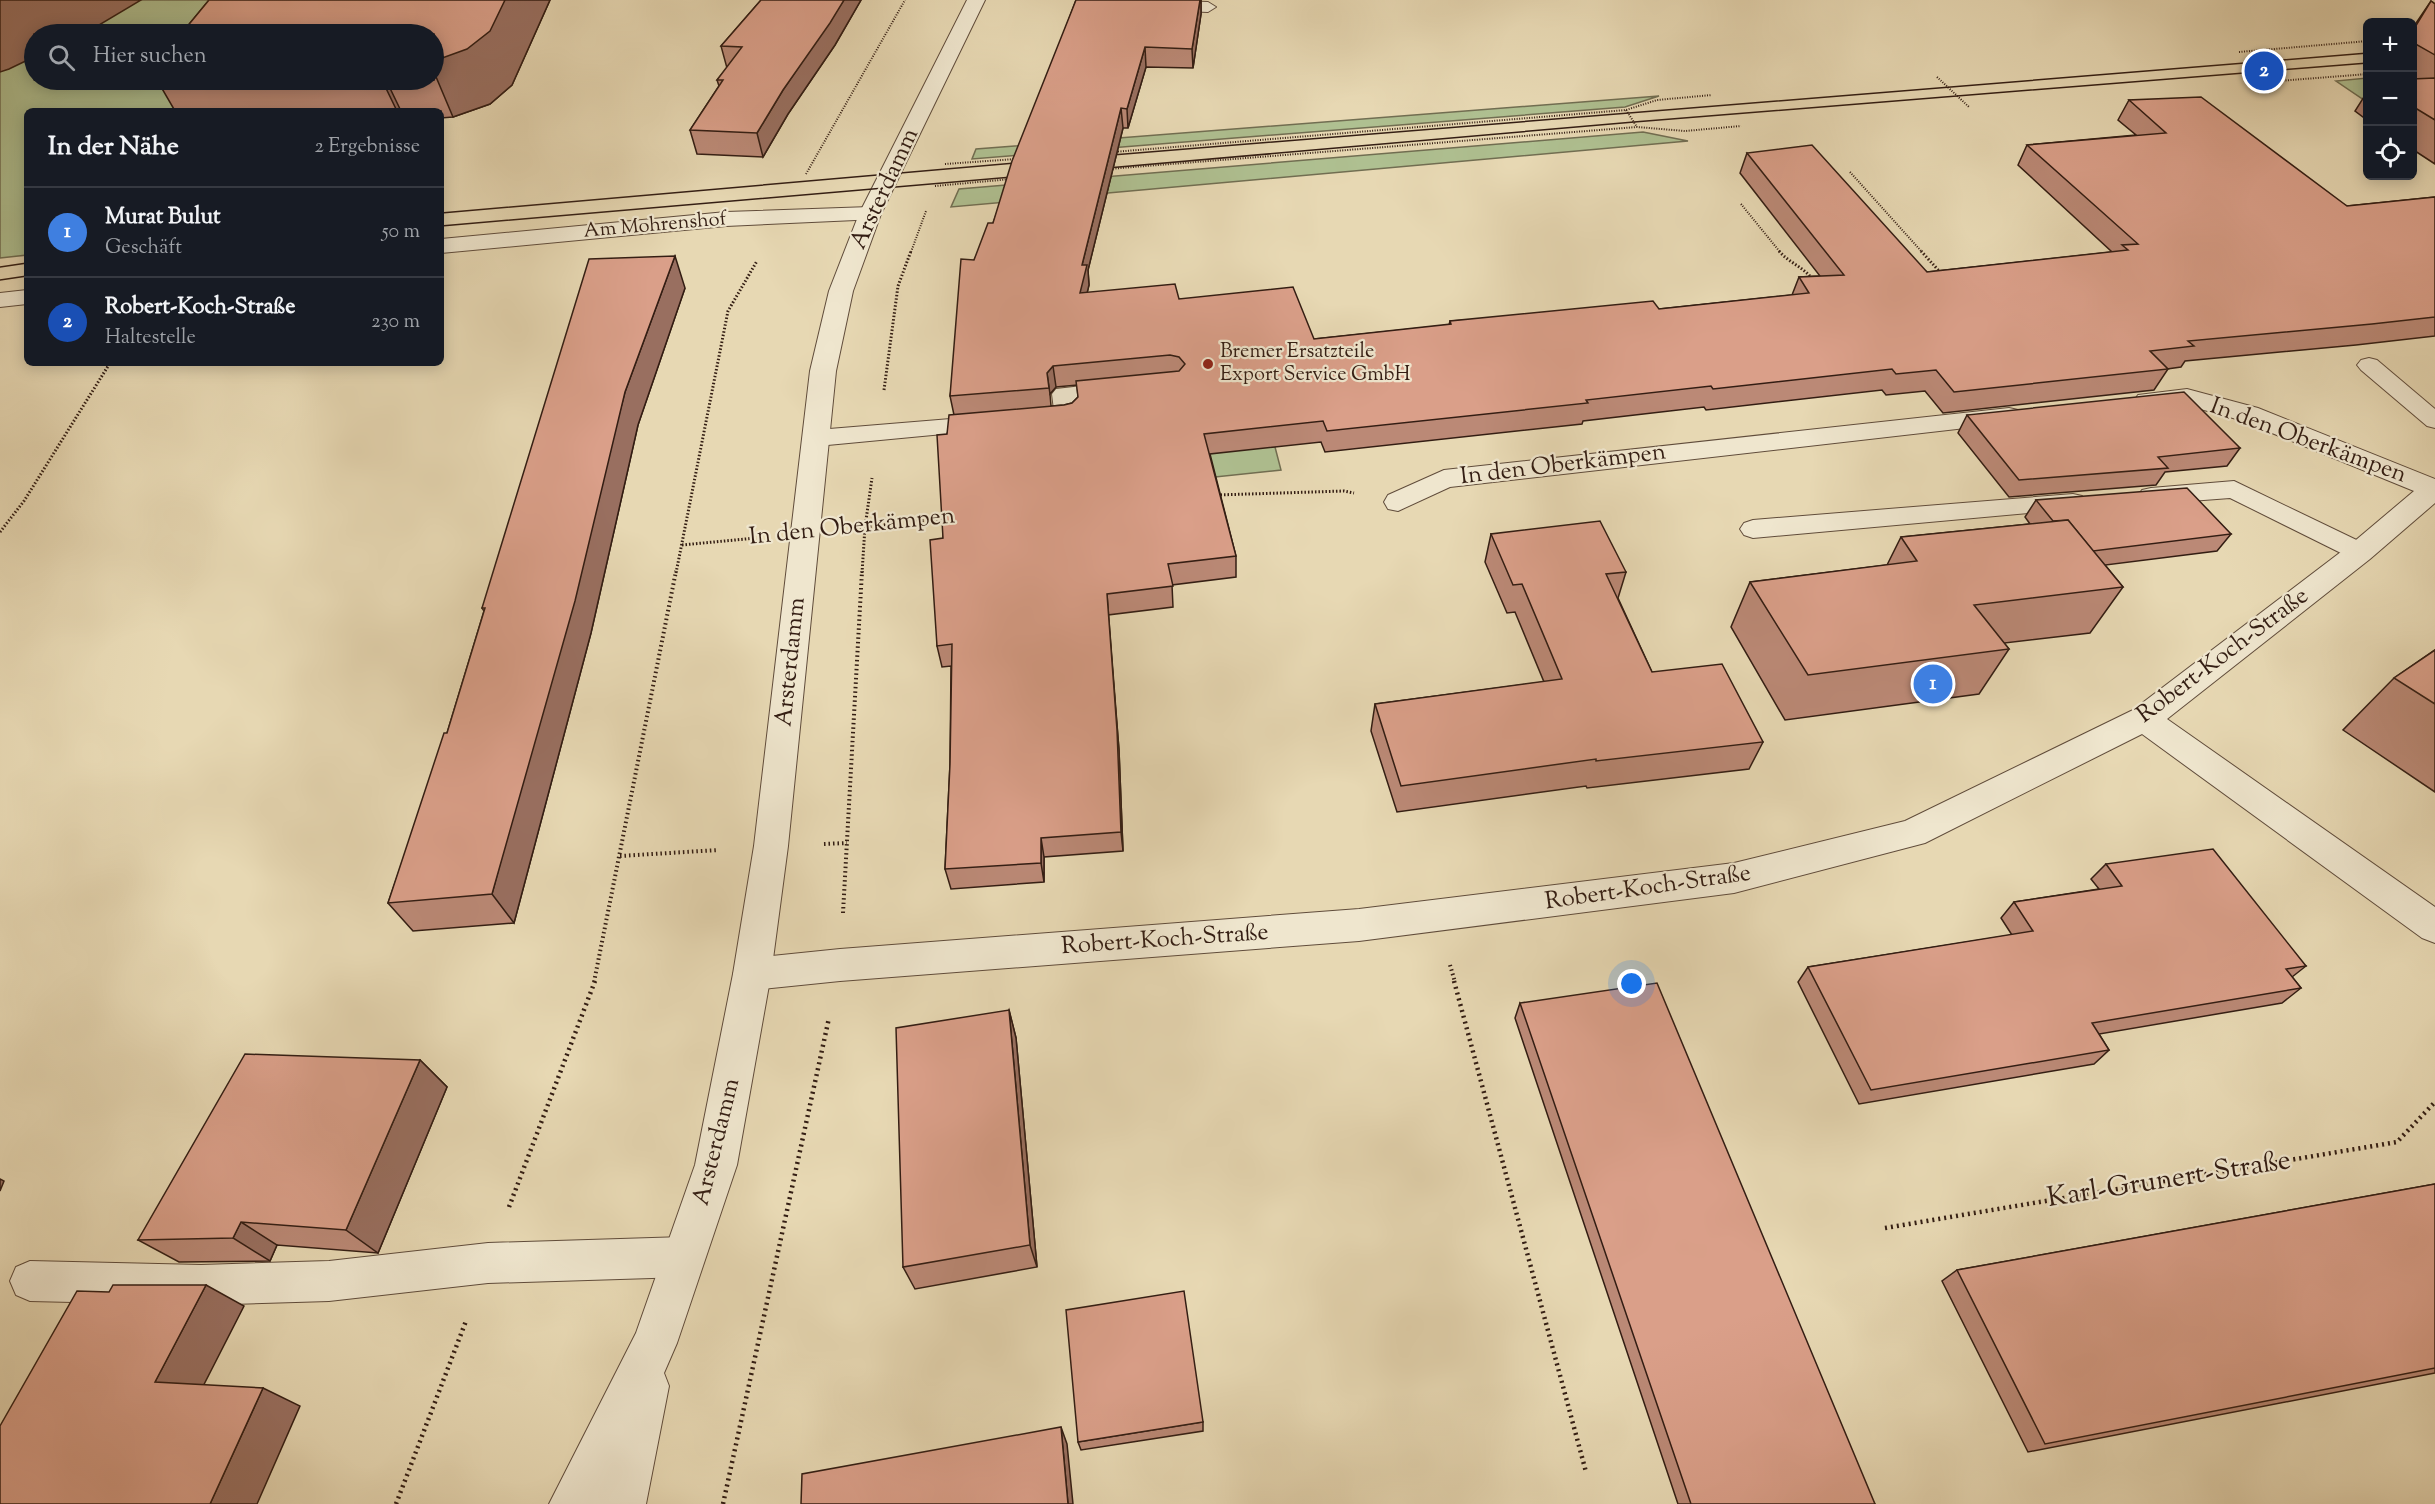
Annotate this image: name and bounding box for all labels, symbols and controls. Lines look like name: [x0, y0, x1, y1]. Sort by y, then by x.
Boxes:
map controls: [2363, 18, 2417, 180]
button: +: [2363, 18, 2417, 72]
search box: [24, 24, 444, 90]
icon: search: [45, 41, 78, 74]
text: Hier suchen: [93, 41, 207, 73]
pin: 2: [2244, 48, 2284, 94]
button: −: [2363, 72, 2417, 126]
street label: Arsterdamm: [842, 123, 928, 255]
button: locate: [2363, 126, 2417, 180]
text: In der Nähe: [48, 129, 179, 166]
text: 2 Ergebnisse: [315, 133, 420, 162]
text: Murat Bulut: [105, 202, 221, 234]
street label: Am Mohrenshof: [582, 205, 729, 247]
text: 1: [64, 218, 71, 247]
text: 50 m: [382, 218, 420, 247]
text: Geschäft: [105, 234, 182, 263]
text: Robert-Koch-Straße: [105, 292, 295, 324]
text: 2: [63, 308, 72, 337]
text: 230 m: [371, 308, 420, 337]
text: Haltestelle: [105, 324, 196, 353]
place label: Bremer Ersatzteile Export Service GmbH: [1220, 338, 1411, 390]
marker: Bremer Ersatzteile Export Service GmbH: [1201, 357, 1215, 371]
street label: In den Oberkämpen: [2205, 390, 2411, 492]
street label: In den Oberkämpen: [1458, 436, 1668, 494]
street label: In den Oberkämpen: [747, 499, 957, 555]
street label: Robert-Koch-Straße: [2130, 580, 2316, 732]
street label: Arsterdamm: [767, 595, 815, 728]
pin: 1: [1914, 662, 1952, 706]
street label: Robert-Koch-Straße: [1543, 857, 1753, 919]
street label: Robert-Koch-Straße: [1060, 916, 1270, 964]
your location: [1617, 969, 1646, 998]
street label: Arsterdamm: [685, 1075, 749, 1209]
street label: Karl-Grunert-Straße: [2044, 1141, 2294, 1219]

